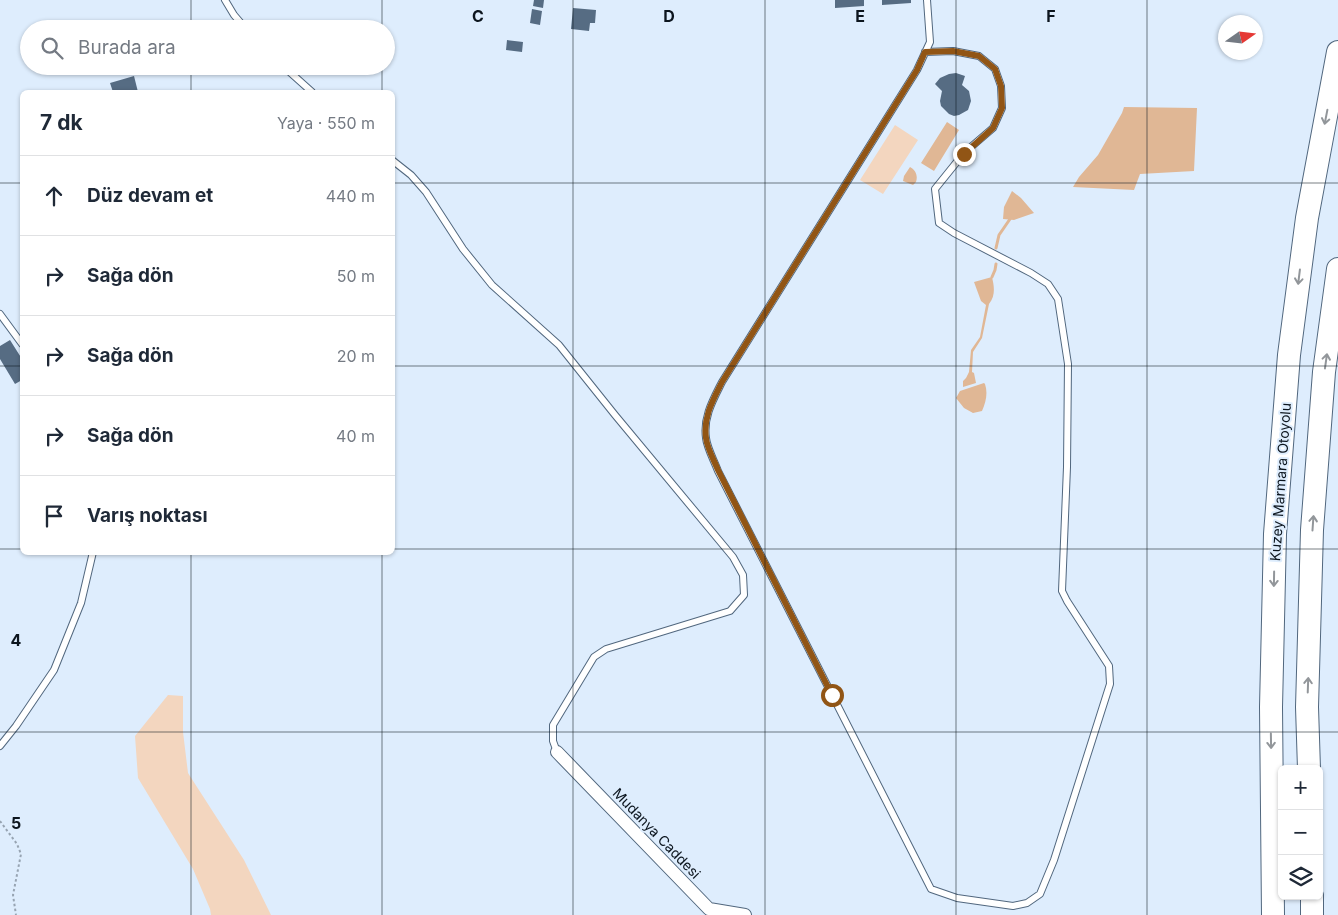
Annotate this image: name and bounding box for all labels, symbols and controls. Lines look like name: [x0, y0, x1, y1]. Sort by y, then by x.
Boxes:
text: C: [472, 6, 484, 26]
text: D: [663, 6, 675, 26]
text: E: [855, 6, 865, 26]
text: F: [1046, 6, 1056, 26]
north arrow: [1218, 15, 1263, 60]
search box: [20, 20, 395, 75]
icon: search: [38, 34, 66, 62]
text: Burada ara: [78, 36, 176, 59]
one-way arrow: [1320, 109, 1330, 125]
text: 7 dk: [40, 110, 83, 135]
text: Yaya · 550 m: [277, 113, 375, 133]
route end: [953, 143, 976, 166]
icon: ahead: [40, 182, 68, 210]
text: Düz devam et: [87, 184, 213, 207]
text: 440 m: [326, 186, 375, 206]
icon: right: [40, 262, 68, 290]
text: Sağa dön: [87, 264, 173, 287]
text: 50 m: [337, 266, 375, 286]
one-way arrow: [1294, 269, 1304, 285]
icon: right: [40, 342, 68, 370]
text: Sağa dön: [87, 344, 173, 367]
text: 20 m: [337, 346, 375, 366]
one-way arrow: [1321, 353, 1331, 369]
street label: Kuzey Marmara Otoyolu: [1266, 402, 1294, 562]
icon: right: [40, 422, 68, 450]
text: Sağa dön: [87, 424, 173, 447]
text: 40 m: [336, 426, 375, 446]
icon: arrive: [40, 502, 68, 530]
text: Varış noktası: [87, 504, 208, 527]
one-way arrow: [1308, 515, 1318, 531]
one-way arrow: [1269, 570, 1279, 587]
text: 4: [11, 630, 22, 650]
one-way arrow: [1303, 677, 1313, 694]
route start: [821, 684, 844, 707]
one-way arrow: [1266, 732, 1276, 749]
map controls: [1278, 765, 1323, 900]
button: +: [1278, 765, 1323, 810]
street label: Mudanya Caddesi: [609, 784, 705, 882]
button: −: [1278, 810, 1323, 855]
text: 5: [11, 813, 21, 833]
button: layers: [1278, 855, 1323, 900]

